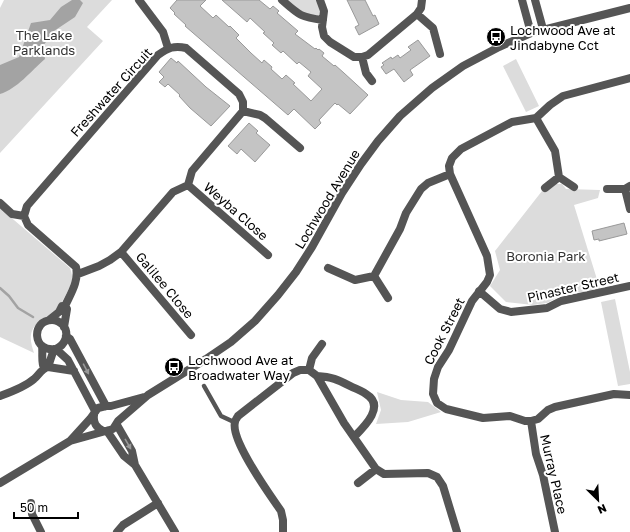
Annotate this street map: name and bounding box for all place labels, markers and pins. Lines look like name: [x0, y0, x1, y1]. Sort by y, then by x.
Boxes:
place label: Lochwood Ave at Jindabyne Cct: [510, 22, 615, 53]
bus stop icon: Lochwood Ave at Jindabyne Cct: [485, 26, 507, 48]
place label: Lochwood Ave at Broadwater Way: [188, 352, 293, 383]
bus stop icon: Lochwood Ave at Broadwater Way: [163, 356, 185, 378]

